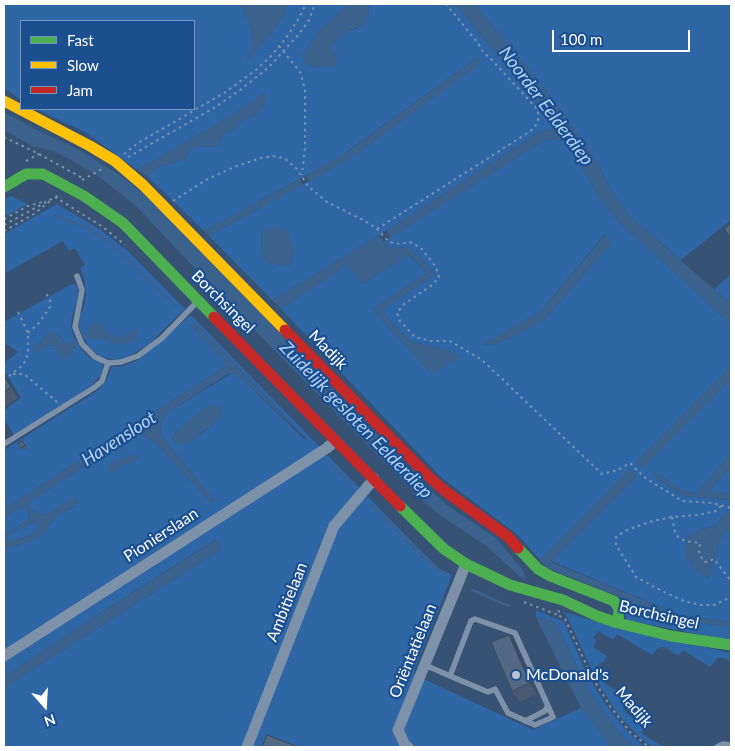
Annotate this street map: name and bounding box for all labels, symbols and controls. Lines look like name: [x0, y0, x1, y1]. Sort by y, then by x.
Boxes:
legend: [20, 20, 195, 110]
scale bar: [555, 20, 692, 52]
text: 100 m: [560, 30, 602, 48]
text: Fast: [67, 31, 94, 49]
water label: Noorder Eelderdiep: [494, 42, 598, 170]
text: Slow: [67, 56, 99, 74]
text: Jam: [67, 81, 93, 99]
street label: Borchsingel: [187, 266, 259, 338]
street label: Madijk: [305, 326, 351, 374]
water label: Zuidelijk gesloten Eelderdiep: [275, 337, 437, 503]
water label: Havensloot: [78, 407, 160, 471]
street label: Pionierslaan: [120, 504, 202, 566]
street label: Ambitielaan: [262, 560, 312, 644]
street label: Borchsingel: [617, 596, 701, 634]
street label: Oriëntatielaan: [385, 601, 441, 701]
place label: McDonald's: [526, 665, 609, 685]
marker: McDonald's: [510, 669, 522, 681]
north arrow: [20, 681, 70, 731]
street label: Madijk: [611, 683, 657, 731]
text: N: [42, 711, 58, 730]

